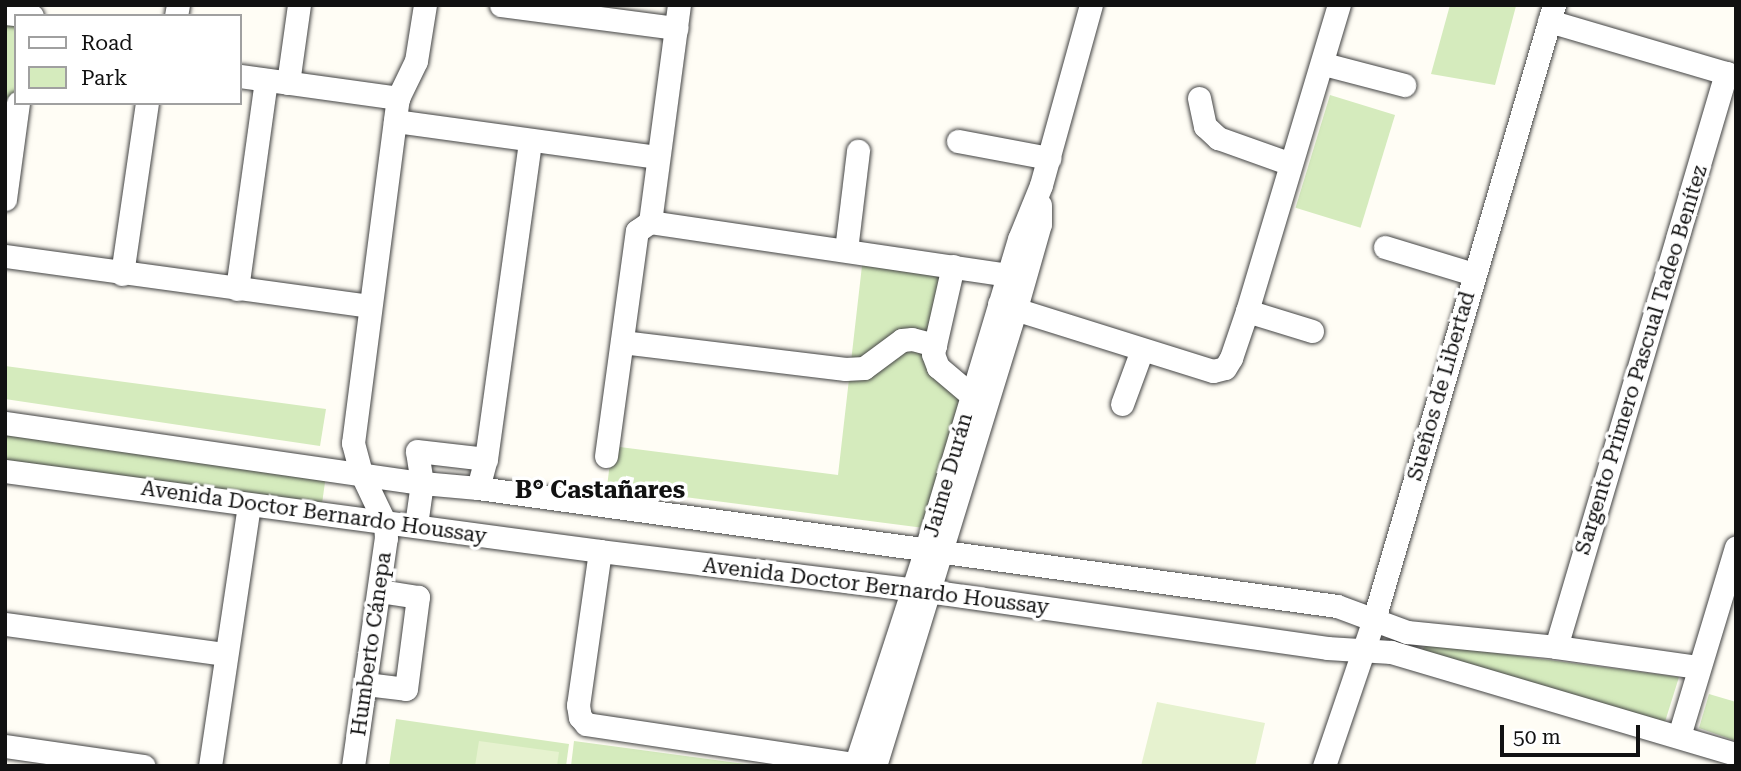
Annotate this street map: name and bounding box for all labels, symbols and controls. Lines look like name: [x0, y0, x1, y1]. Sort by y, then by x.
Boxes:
legend: [14, 14, 242, 105]
text: Road: [81, 31, 133, 55]
text: Park: [81, 66, 127, 90]
street label: Sargento Primero Pascual Tadeo Benítez: [1570, 162, 1712, 558]
street label: Sueños de Libertad: [1402, 288, 1480, 484]
street label: Jaime Durán: [918, 410, 978, 540]
street label: Avenida Doctor Bernardo Houssay: [140, 475, 488, 549]
district label: B° Castañares: [515, 477, 685, 505]
street label: Humberto Cánepa: [346, 550, 396, 738]
street label: Avenida Doctor Bernardo Houssay: [701, 552, 1051, 620]
scale bar: [1503, 712, 1643, 756]
text: 50 m: [1513, 725, 1561, 749]

